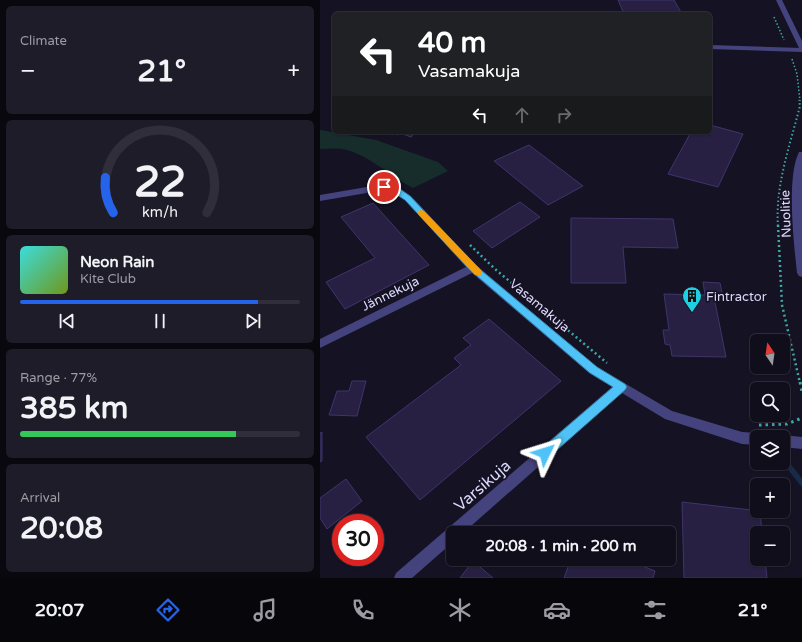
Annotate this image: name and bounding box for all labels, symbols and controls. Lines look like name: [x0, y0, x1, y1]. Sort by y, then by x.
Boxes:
text: 40 m: [418, 26, 486, 60]
icon: left: [352, 28, 404, 80]
text: Climate: [20, 33, 67, 49]
text: 21°: [137, 53, 186, 90]
text: −: [20, 58, 36, 84]
text: +: [288, 58, 300, 84]
text: Vasamakuja: [418, 60, 520, 82]
icon: left: [469, 104, 491, 126]
icon: ahead: [511, 104, 533, 126]
icon: right: [553, 104, 575, 126]
text: 22: [134, 157, 186, 207]
pin: [367, 170, 401, 204]
icon: arrive: [373, 176, 395, 198]
street label: Nuolitie: [777, 190, 795, 238]
text: km/h: [142, 203, 178, 220]
text: Neon Rain: [80, 253, 154, 271]
text: Kite Club: [80, 271, 136, 287]
street label: Jännekuja: [359, 273, 422, 315]
street label: Vasamakuja: [506, 276, 573, 336]
building icon: Fintractor: [681, 285, 703, 313]
place label: Fintractor: [706, 289, 767, 305]
icon: previous: [56, 310, 78, 332]
icon: pause: [149, 310, 171, 332]
icon: next: [242, 310, 264, 332]
north arrow: [750, 334, 790, 374]
map controls: [750, 334, 790, 566]
text: Range · 77%: [20, 370, 97, 386]
button: search: [750, 382, 790, 422]
text: 385 km: [20, 390, 128, 427]
button: layers: [750, 430, 790, 470]
position arrow: [524, 432, 566, 474]
street label: Varsikuja: [450, 456, 515, 516]
button: +: [750, 478, 790, 518]
text: Arrival: [20, 490, 60, 506]
text: 20:08: [20, 510, 103, 547]
speed limit sign: 30: [332, 514, 384, 566]
button: −: [750, 526, 790, 566]
text: 20:08 · 1 min · 200 m: [486, 537, 636, 555]
icon: directions: [154, 596, 182, 624]
icon: music: [251, 596, 279, 624]
icon: phone: [349, 596, 377, 624]
icon: climate: [446, 596, 474, 624]
icon: car: [543, 596, 571, 624]
icon: filters: [641, 596, 669, 624]
text: 20:07: [35, 599, 85, 621]
text: 21°: [738, 599, 767, 621]

